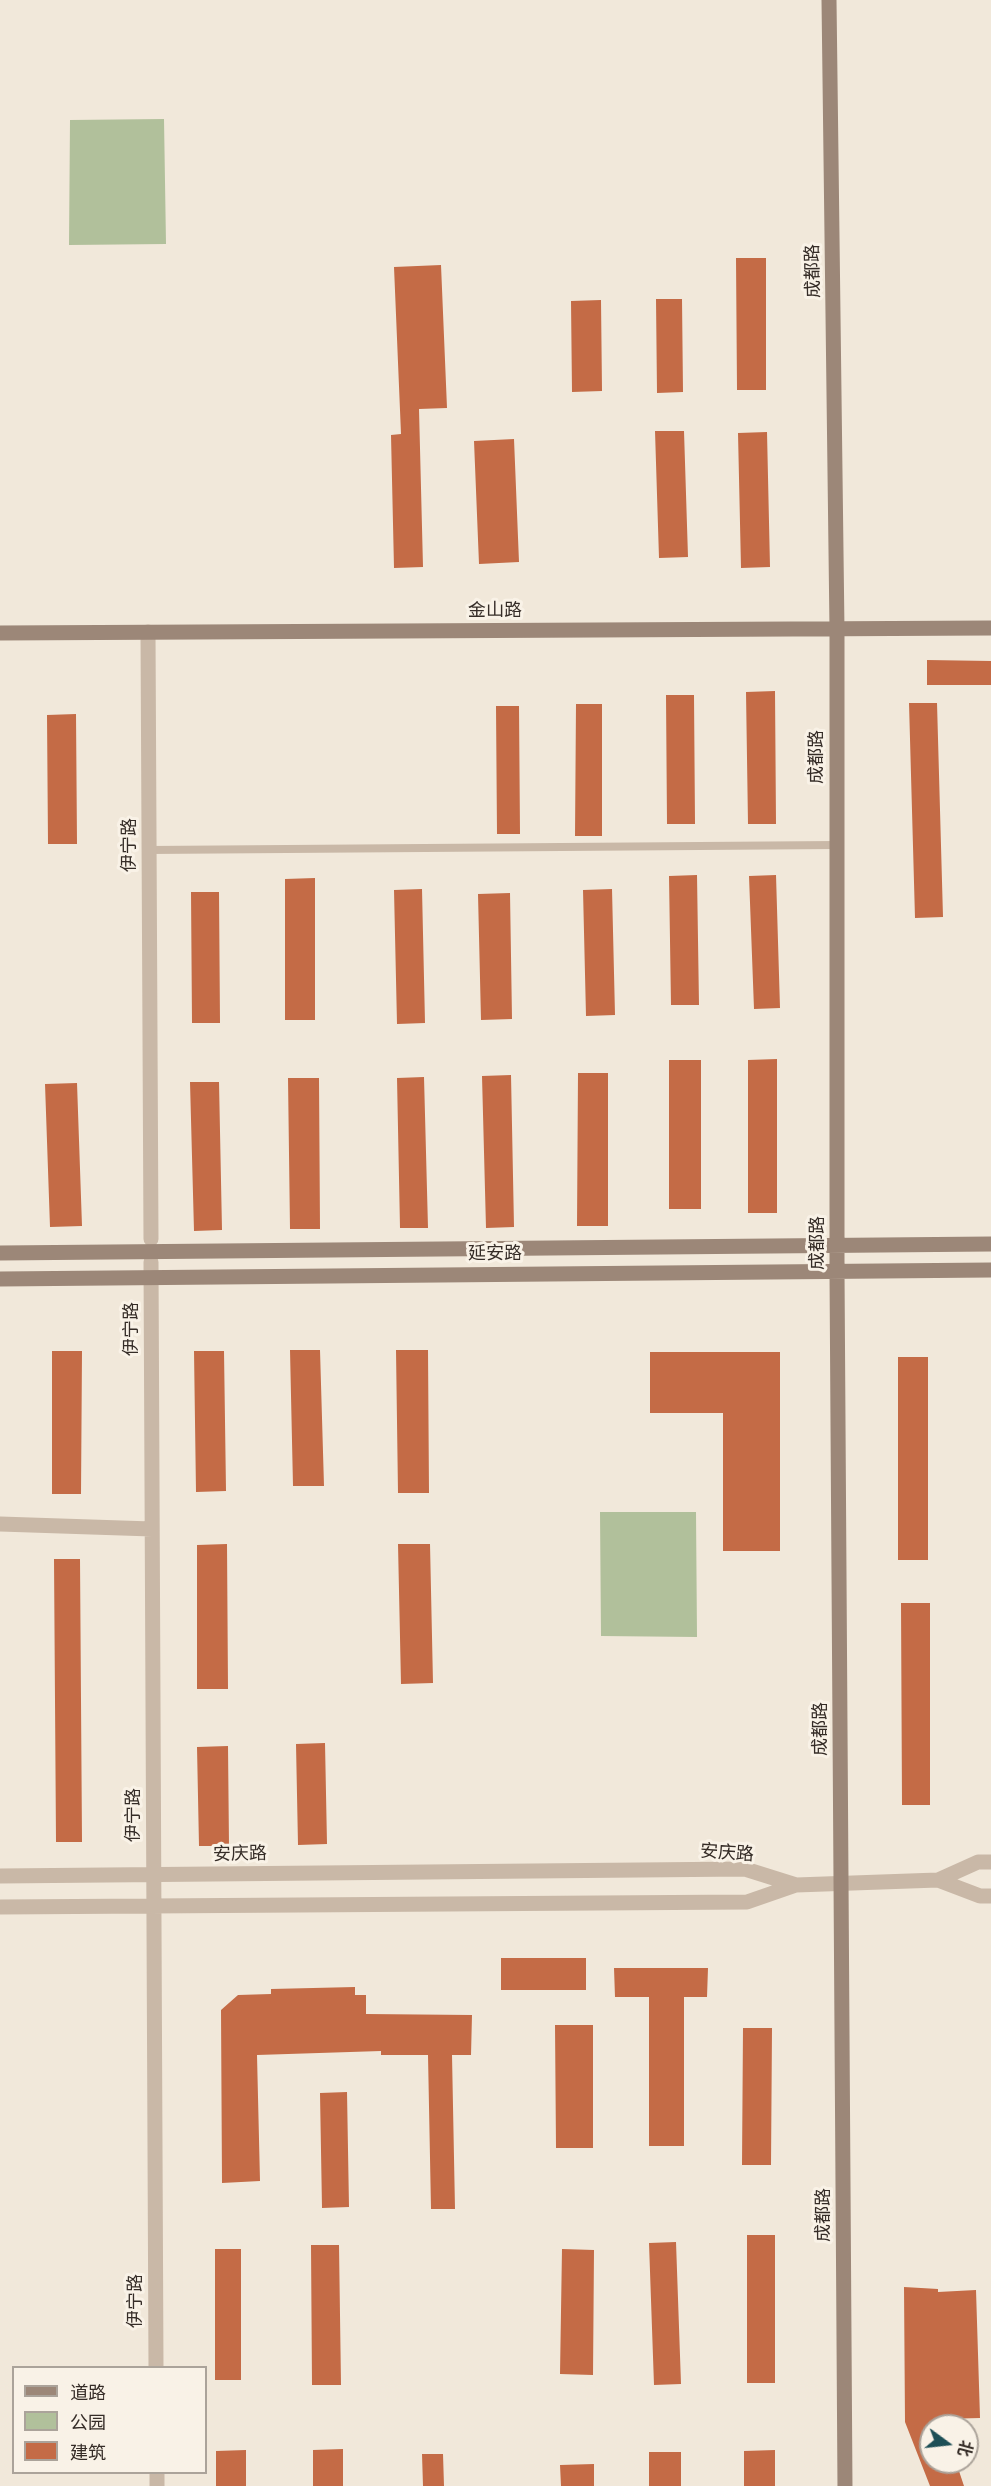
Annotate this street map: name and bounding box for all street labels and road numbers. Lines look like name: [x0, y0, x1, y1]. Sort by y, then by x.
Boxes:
street label: 成都路: [802, 244, 824, 298]
street label: 金山路: [468, 600, 522, 622]
street label: 成都路: [806, 730, 828, 784]
street label: 伊宁路: [119, 818, 141, 872]
street label: 成都路: [807, 1216, 829, 1270]
street label: 延安路: [468, 1243, 522, 1265]
street label: 伊宁路: [121, 1302, 143, 1356]
street label: 成都路: [810, 1702, 832, 1756]
street label: 伊宁路: [123, 1788, 145, 1842]
street label: 安庆路: [699, 1840, 755, 1866]
street label: 安庆路: [213, 1843, 267, 1865]
street label: 成都路: [813, 2188, 835, 2242]
street label: 伊宁路: [125, 2274, 147, 2328]

